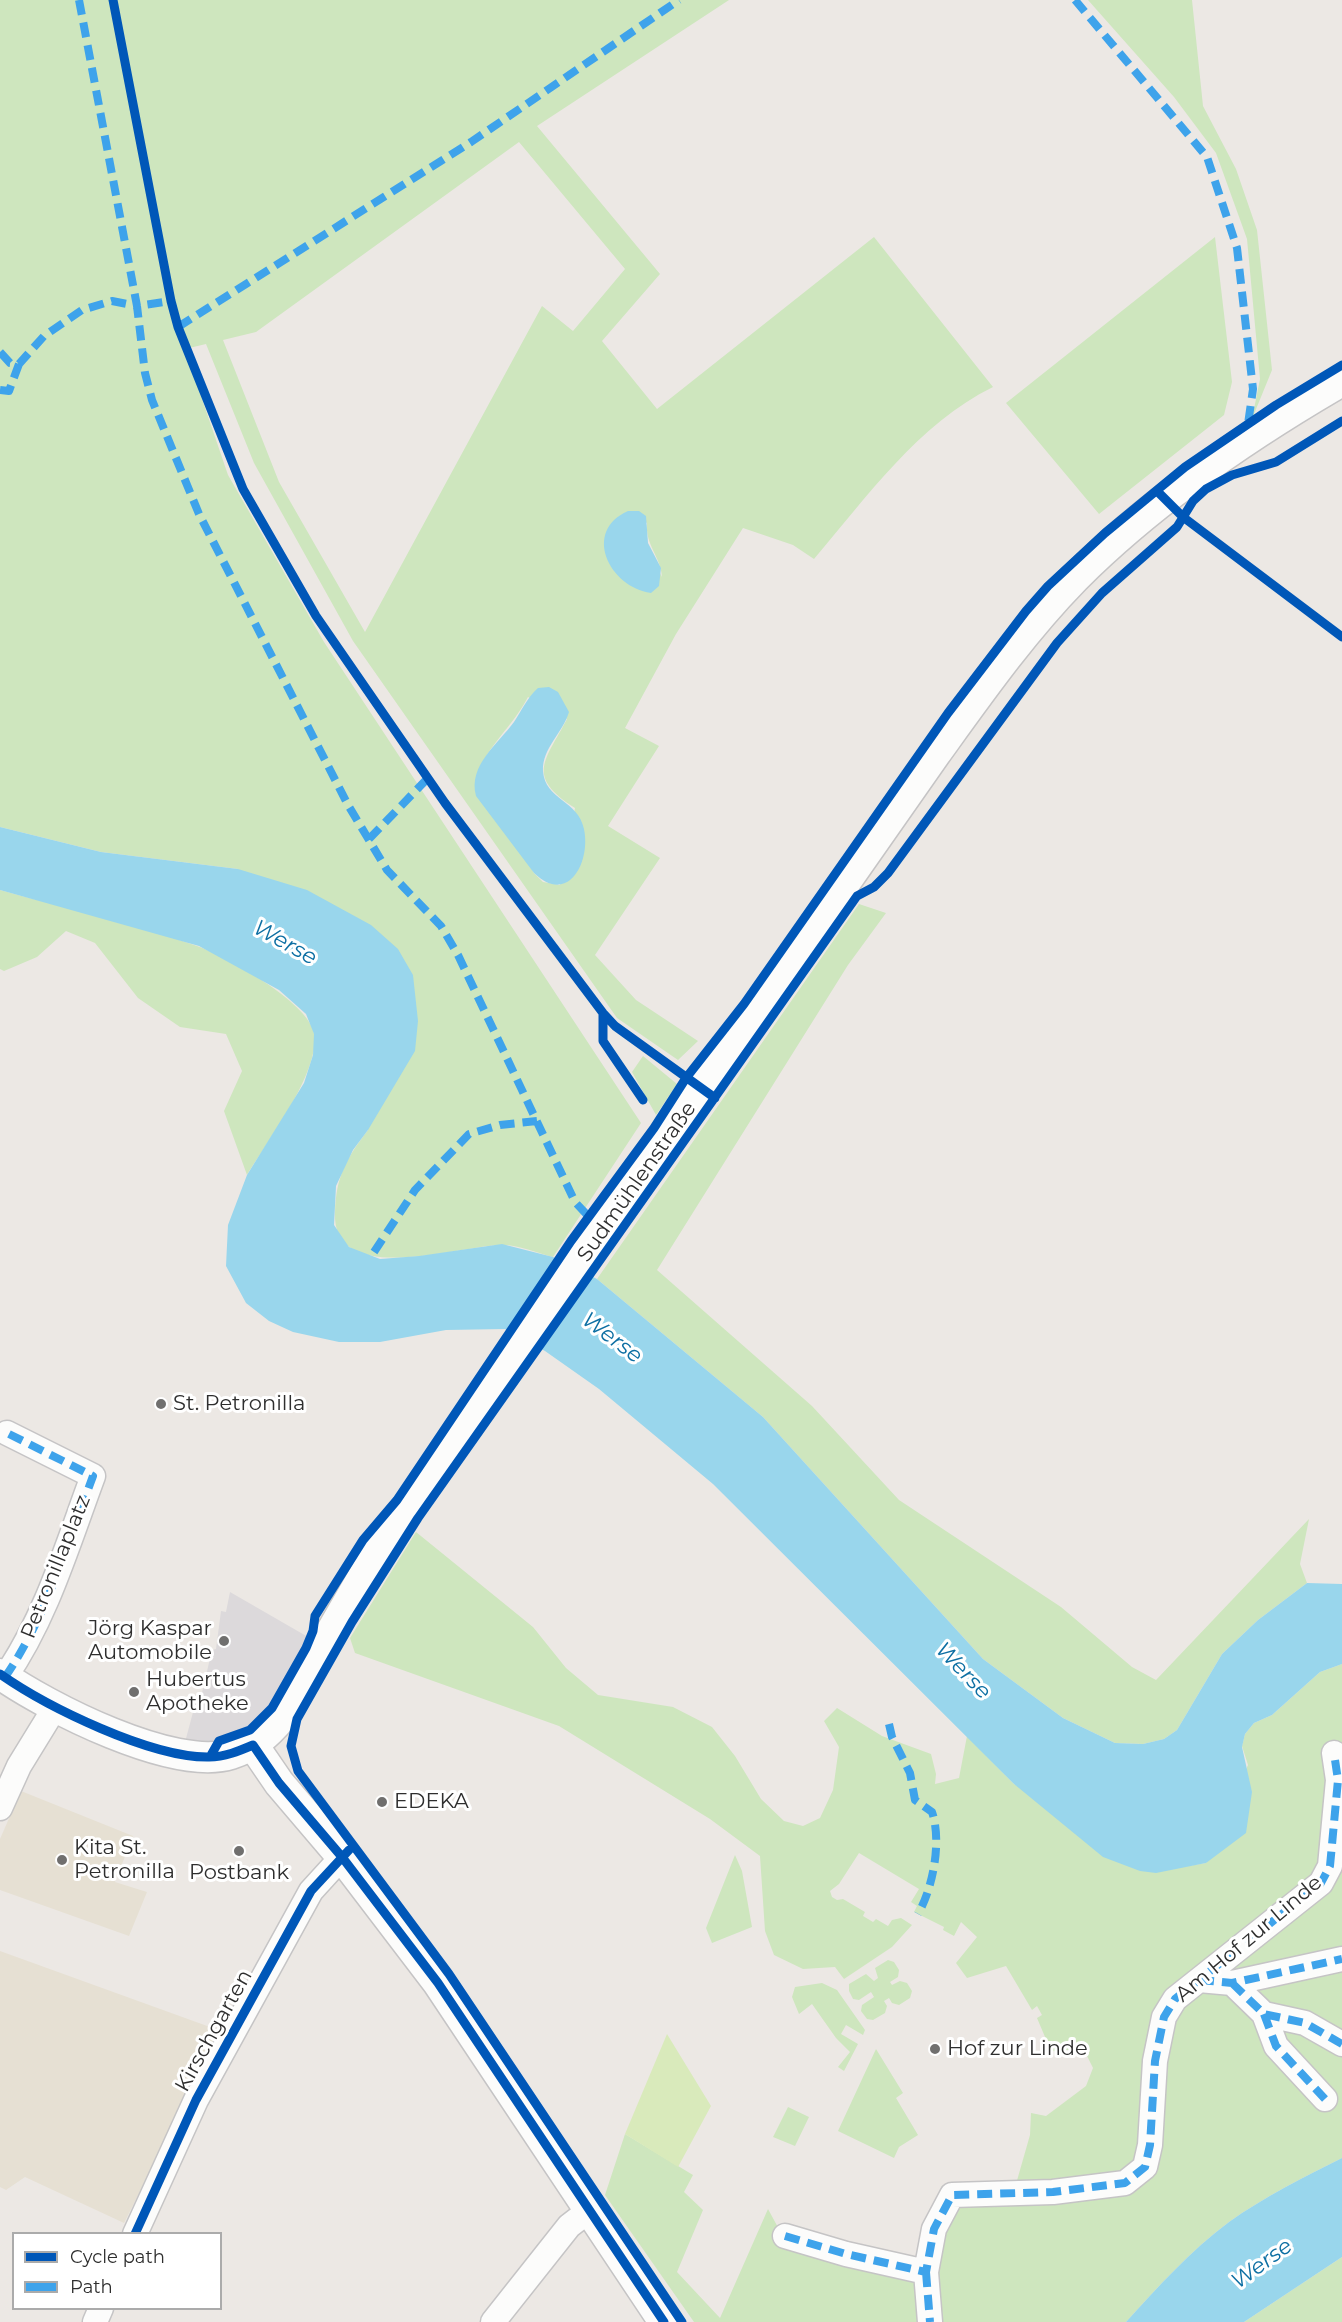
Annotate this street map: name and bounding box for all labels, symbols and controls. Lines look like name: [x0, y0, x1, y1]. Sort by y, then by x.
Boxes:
water label: Werse: [248, 915, 322, 971]
street label: Sudmühlenstraße: [572, 1097, 702, 1267]
water label: Werse: [577, 1307, 647, 1369]
place label: St. Petronilla: [173, 1391, 305, 1417]
marker: St. Petronilla: [154, 1397, 168, 1411]
street label: Petronillaplatz: [16, 1492, 96, 1642]
place label: Jörg Kaspar Automobile: [88, 1616, 212, 1666]
marker: Jörg Kaspar Automobile: [217, 1634, 231, 1648]
water label: Werse: [930, 1637, 996, 1705]
place label: Hubertus Apotheke: [146, 1667, 249, 1717]
marker: Hubertus Apotheke: [127, 1685, 141, 1699]
place label: EDEKA: [394, 1789, 469, 1815]
marker: EDEKA: [375, 1795, 389, 1809]
place label: Kita St. Petronilla: [74, 1835, 175, 1885]
marker: Postbank: [232, 1844, 246, 1858]
marker: Kita St. Petronilla: [55, 1853, 69, 1867]
place label: Postbank: [189, 1860, 289, 1886]
street label: Am Hof zur Linde: [1171, 1870, 1327, 2008]
street label: Kirschgarten: [170, 1966, 258, 2096]
place label: Hof zur Linde: [947, 2036, 1088, 2062]
marker: Hof zur Linde: [928, 2042, 942, 2056]
legend: [12, 2232, 222, 2310]
water label: Werse: [1226, 2233, 1298, 2295]
text: Cycle path: [70, 2246, 165, 2268]
text: Path: [70, 2276, 113, 2298]

